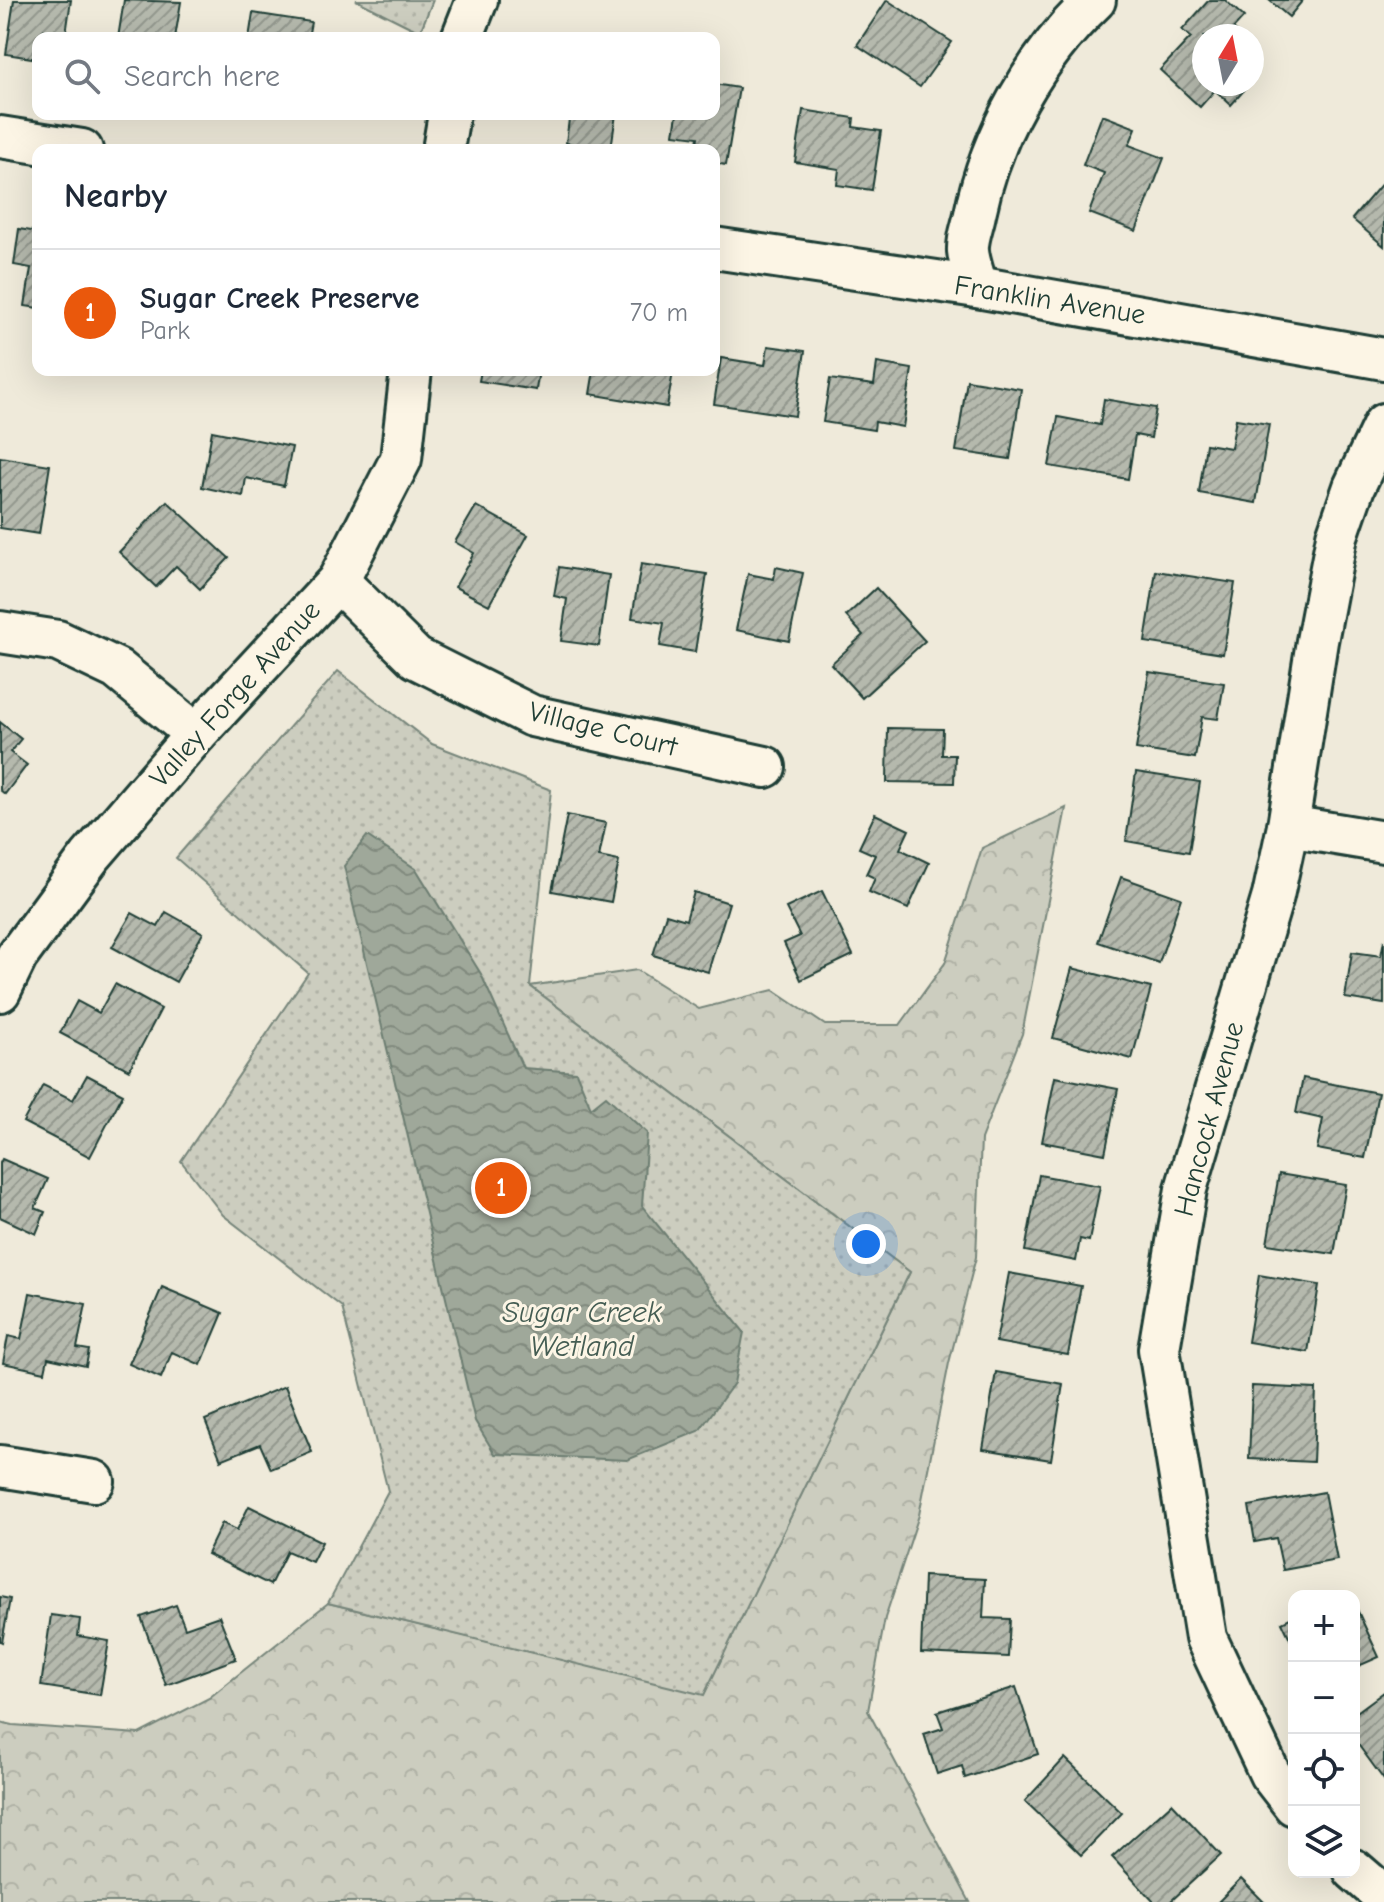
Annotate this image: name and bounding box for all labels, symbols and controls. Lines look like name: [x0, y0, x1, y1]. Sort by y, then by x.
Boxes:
north arrow: [1192, 24, 1264, 96]
search box: [32, 32, 720, 120]
icon: search: [60, 54, 104, 98]
text: Search here: [124, 59, 280, 94]
text: Nearby: [64, 176, 167, 216]
street label: Franklin Avenue: [952, 269, 1148, 331]
text: Sugar Creek Preserve: [140, 281, 419, 316]
text: 1: [85, 298, 95, 328]
text: 70 m: [630, 298, 688, 328]
text: Park: [140, 316, 190, 346]
street label: Valley Forge Avenue: [143, 594, 327, 794]
street label: Village Court: [526, 695, 681, 763]
street label: Hancock Avenue: [1168, 1018, 1250, 1220]
pin: 1: [475, 1158, 527, 1218]
your location: [846, 1224, 886, 1264]
water label: Sugar Creek Wetland: [502, 1295, 662, 1364]
map controls: [1288, 1590, 1360, 1878]
button: +: [1288, 1590, 1360, 1662]
button: −: [1288, 1662, 1360, 1734]
button: locate: [1288, 1734, 1360, 1806]
button: layers: [1288, 1806, 1360, 1878]

